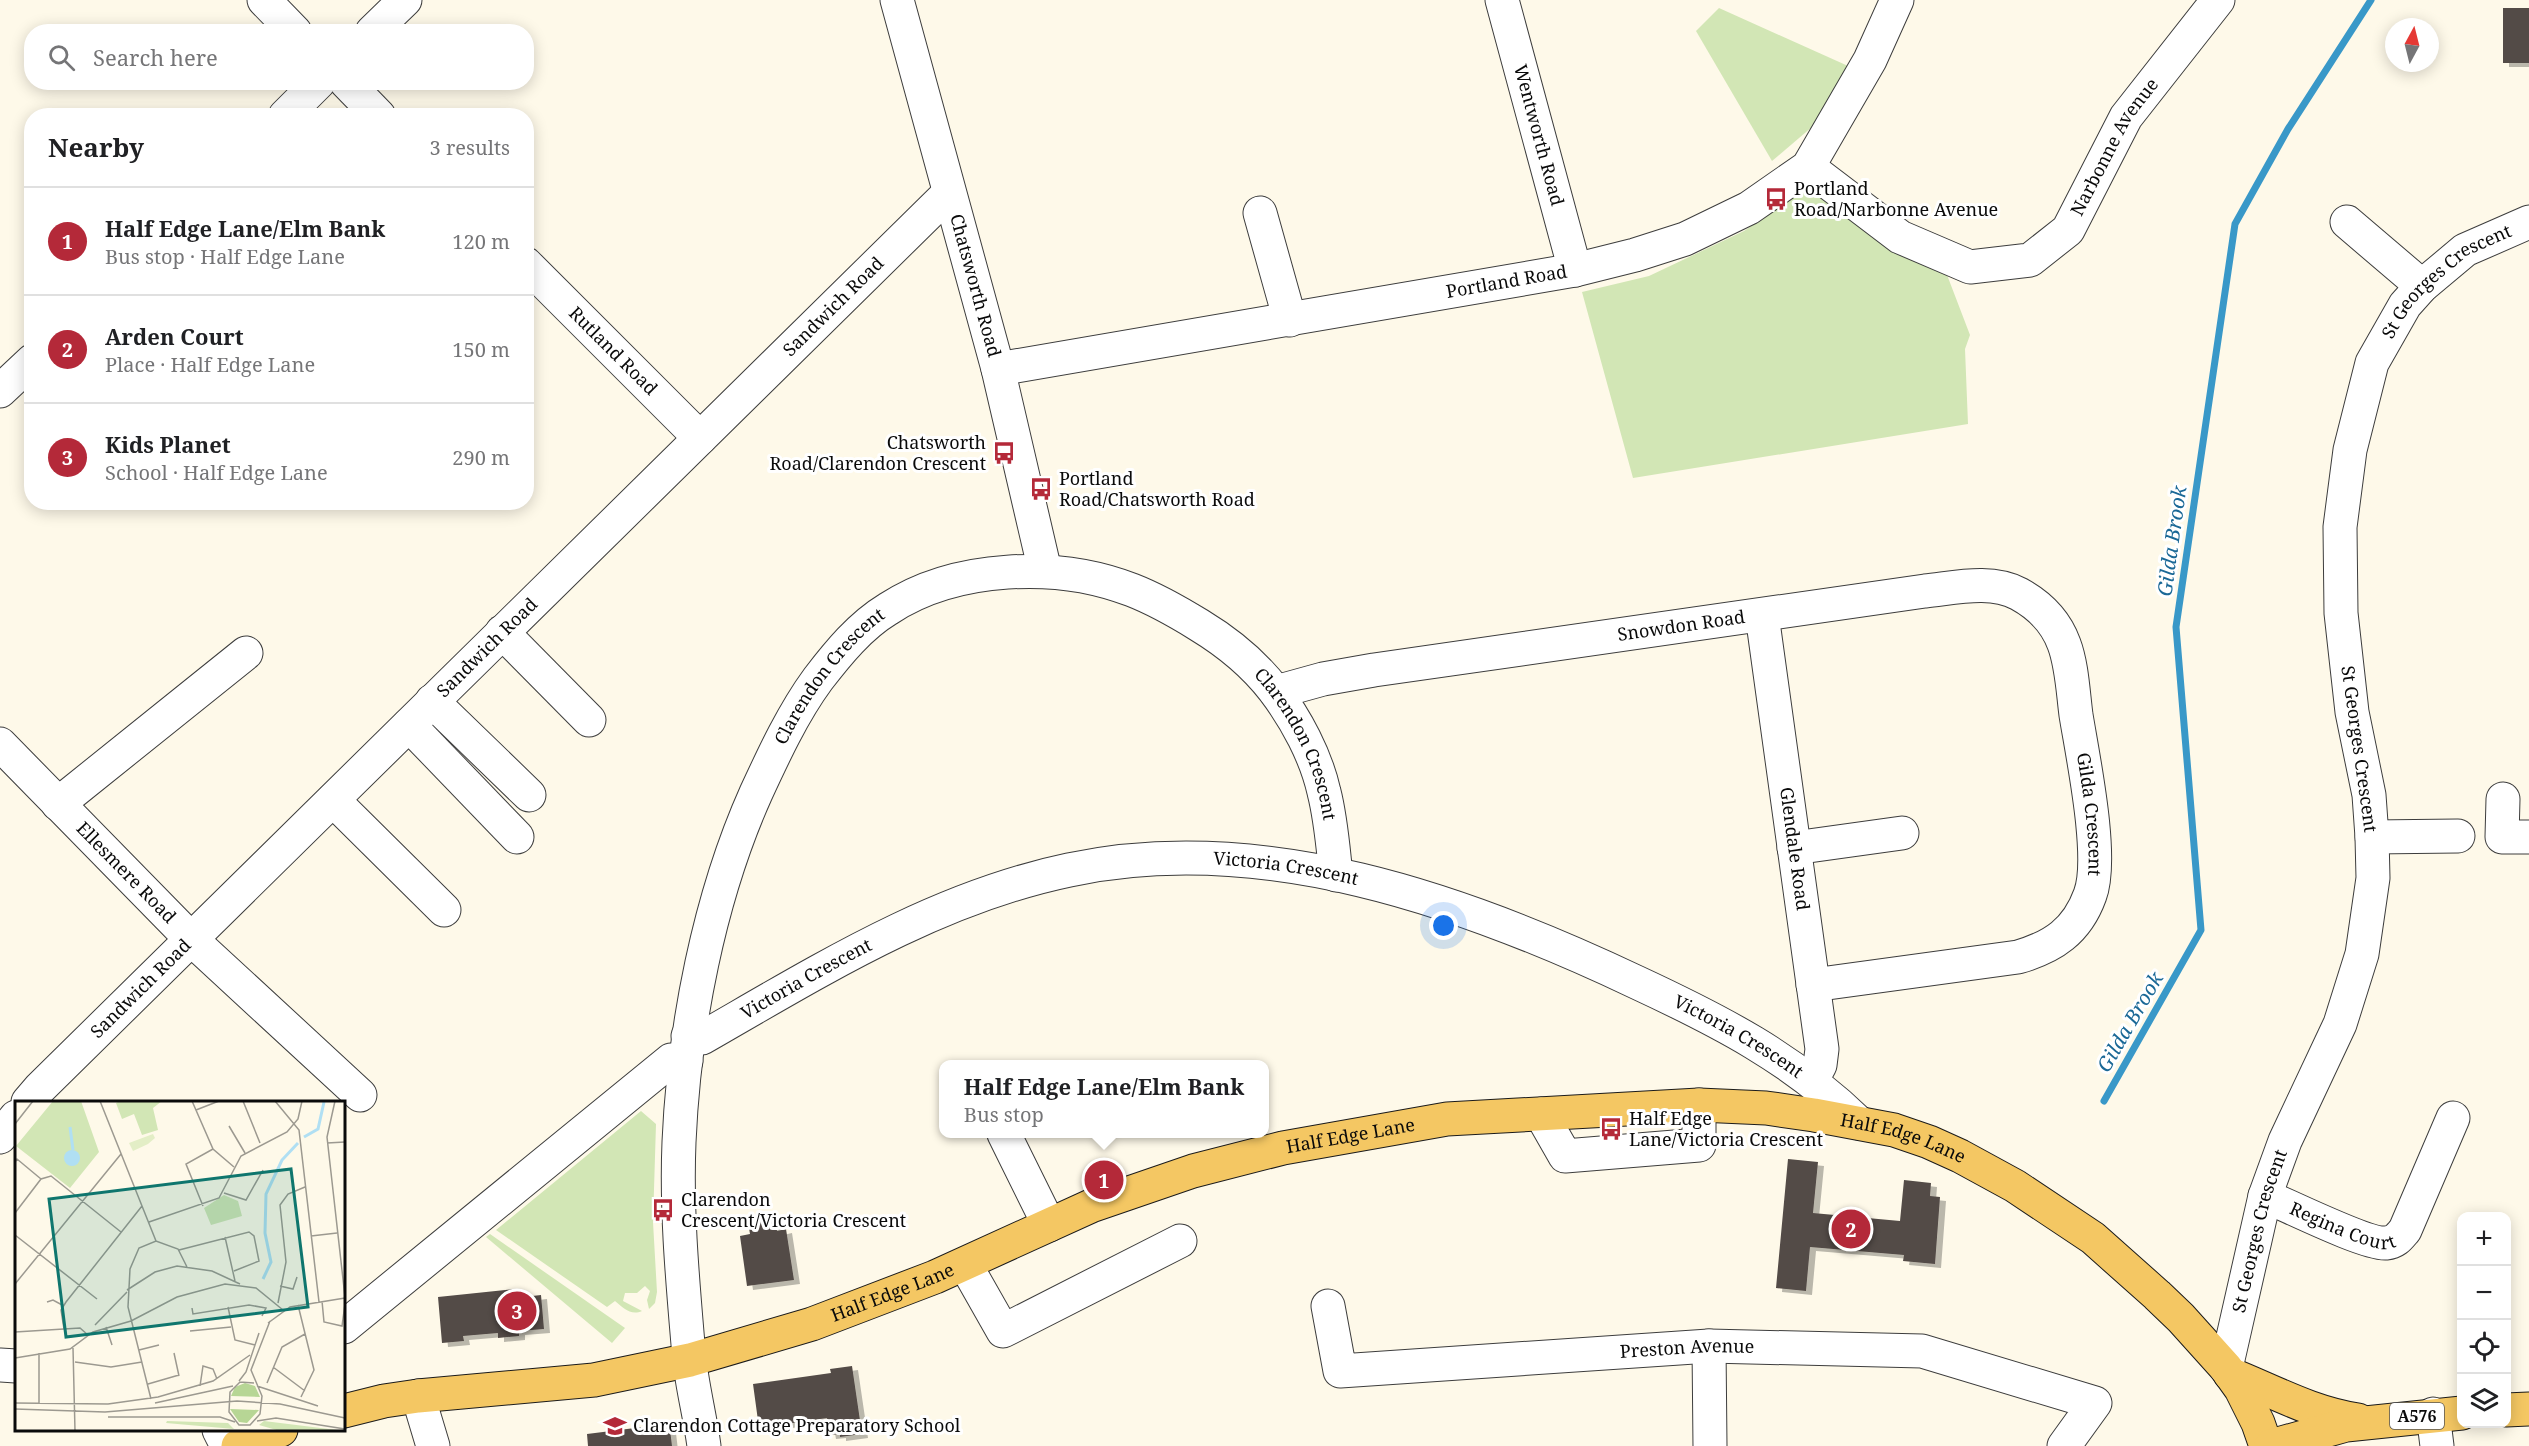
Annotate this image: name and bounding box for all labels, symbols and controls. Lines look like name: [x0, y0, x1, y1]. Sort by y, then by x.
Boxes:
north arrow: [2385, 18, 2439, 72]
search box: [24, 24, 534, 90]
icon: search: [45, 41, 78, 74]
text: Search here: [93, 42, 218, 72]
street label: Wentworth Road: [1509, 61, 1570, 208]
street label: Narbonne Avenue: [2064, 73, 2163, 219]
text: Nearby: [48, 129, 144, 165]
text: 3 results: [430, 134, 510, 161]
place label: Portland Road/Narbonne Avenue: [1794, 176, 1998, 221]
bus stop icon: Portland Road/Narbonne Avenue: [1763, 186, 1789, 212]
street label: Chatsworth Road: [945, 211, 1007, 359]
text: Half Edge Lane/Elm Bank: [105, 213, 385, 243]
street label: St Georges Crescent: [2375, 218, 2515, 343]
text: 1: [62, 228, 73, 255]
text: 120 m: [452, 228, 510, 255]
text: Bus stop · Half Edge Lane: [105, 243, 345, 270]
street label: Sandwich Road: [777, 251, 888, 361]
street label: Portland Road: [1444, 259, 1569, 303]
street label: Rutland Road: [564, 301, 663, 400]
text: Arden Court: [105, 321, 244, 351]
text: 2: [62, 336, 73, 363]
text: 150 m: [452, 336, 510, 363]
text: Place · Half Edge Lane: [105, 351, 315, 378]
text: Kids Planet: [105, 429, 231, 459]
place label: Chatsworth Road/Clarendon Crescent: [770, 430, 986, 475]
bus stop icon: Chatsworth Road/Clarendon Crescent: [991, 440, 1017, 466]
text: 3: [62, 444, 73, 471]
text: 290 m: [452, 444, 510, 471]
text: School · Half Edge Lane: [105, 459, 328, 486]
place label: Portland Road/Chatsworth Road: [1059, 466, 1255, 511]
bus stop icon: Portland Road/Chatsworth Road: [1028, 476, 1054, 502]
water label: Gilda Brook: [2150, 483, 2193, 598]
street label: Sandwich Road: [431, 592, 542, 702]
street label: Clarendon Crescent: [768, 602, 889, 748]
street label: Snowdon Road: [1616, 604, 1746, 646]
street label: Clarendon Crescent: [1250, 662, 1342, 822]
street label: St Georges Crescent: [2336, 664, 2384, 834]
street label: Gilda Crescent: [2072, 751, 2108, 877]
street label: Glendale Road: [1775, 785, 1816, 912]
street label: Ellesmere Road: [72, 816, 182, 928]
street label: Victoria Crescent: [1213, 846, 1361, 890]
your location: [1429, 911, 1458, 940]
street label: Victoria Crescent: [736, 932, 875, 1024]
street label: Sandwich Road: [85, 933, 196, 1043]
water label: Gilda Brook: [2090, 966, 2169, 1077]
street label: Victoria Crescent: [1670, 989, 1809, 1083]
popup: [939, 1060, 1269, 1138]
text: Half Edge Lane/Elm Bank: [964, 1071, 1244, 1101]
inset map: [15, 1101, 345, 1431]
text: Bus stop: [964, 1101, 1044, 1128]
place label: Half Edge Lane/Victoria Crescent: [1629, 1106, 1823, 1151]
street label: Half Edge Lane: [1838, 1107, 1970, 1168]
street label: Half Edge Lane: [1284, 1112, 1417, 1158]
bus stop icon: Half Edge Lane/Victoria Crescent: [1598, 1116, 1624, 1142]
street label: St Georges Crescent: [2226, 1146, 2292, 1315]
pin: 1: [1084, 1158, 1124, 1202]
place label: Clarendon Crescent/Victoria Crescent: [681, 1187, 906, 1232]
street label: Regina Court: [2286, 1196, 2399, 1254]
bus stop icon: Clarendon Crescent/Victoria Crescent: [650, 1197, 676, 1223]
pin: 2: [1832, 1206, 1870, 1252]
map controls: [2457, 1212, 2511, 1428]
button: +: [2457, 1212, 2511, 1266]
street label: Half Edge Lane: [827, 1257, 958, 1327]
button: −: [2457, 1266, 2511, 1320]
pin: 3: [498, 1288, 536, 1334]
button: locate: [2457, 1320, 2511, 1374]
street label: Preston Avenue: [1619, 1333, 1755, 1363]
button: layers: [2457, 1374, 2511, 1428]
road number: A576: [2390, 1403, 2444, 1429]
school or university icon: Clarendon Cottage Preparatory School: [602, 1413, 628, 1439]
place label: Clarendon Cottage Preparatory School: [633, 1413, 961, 1437]

